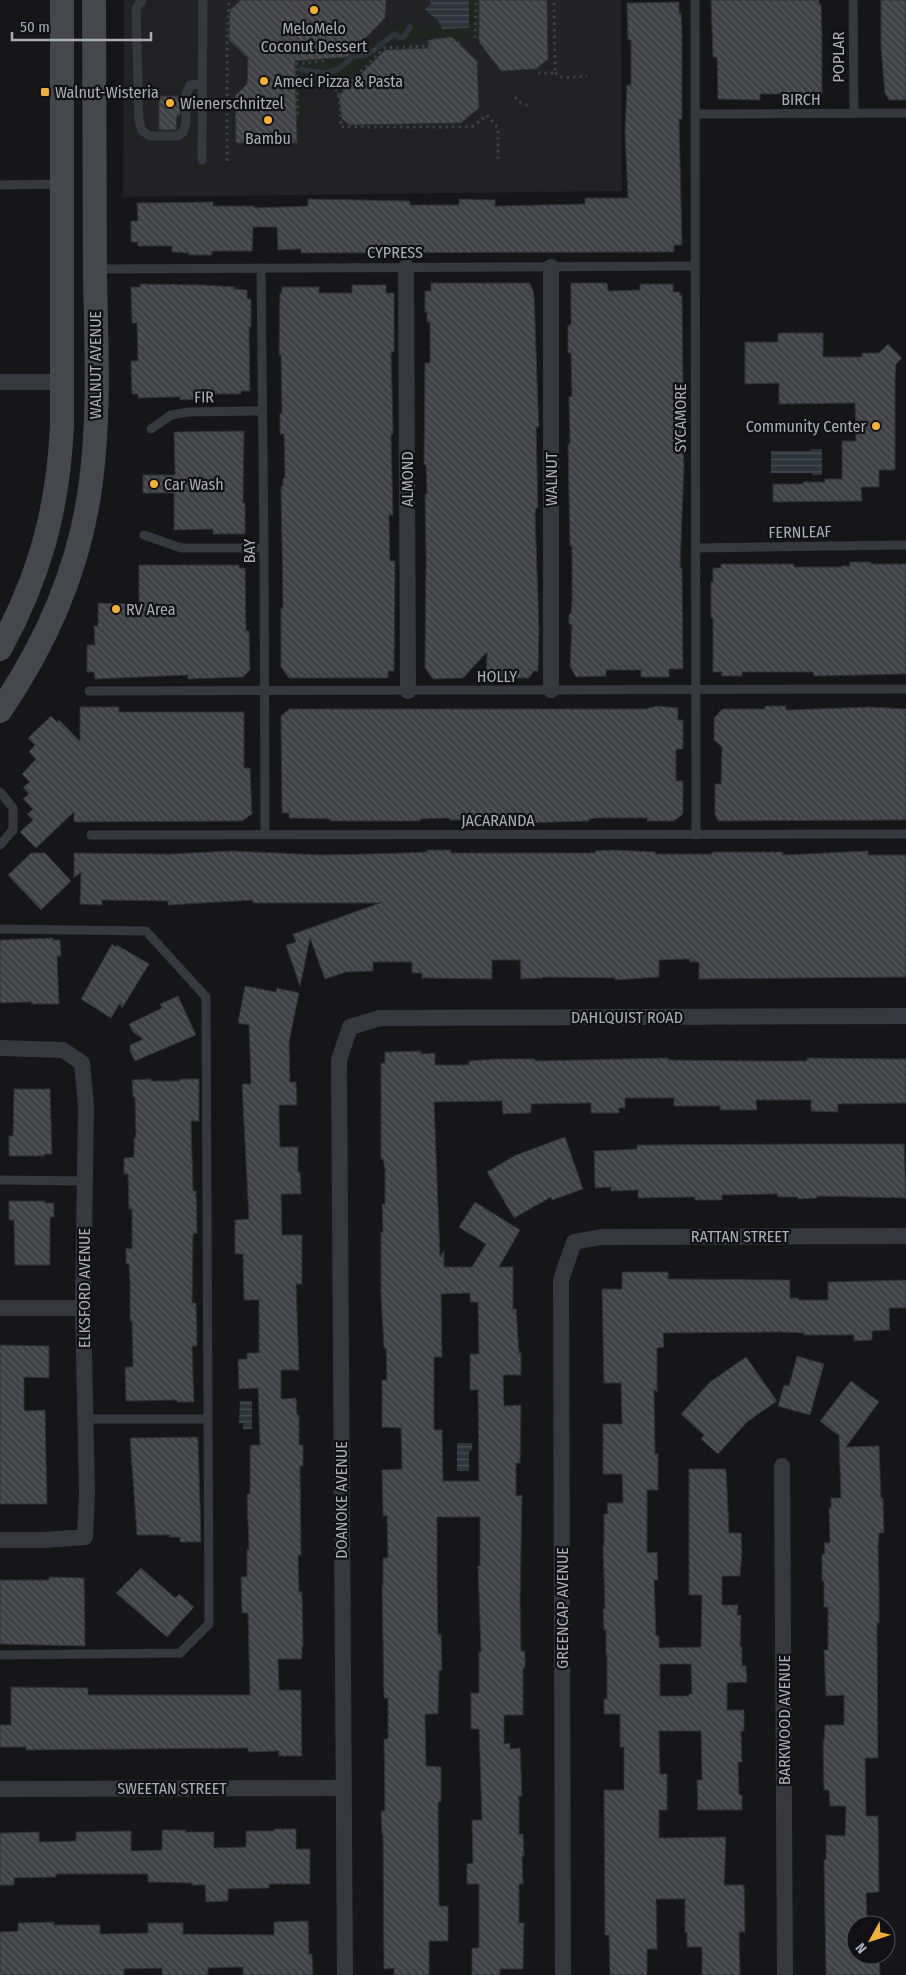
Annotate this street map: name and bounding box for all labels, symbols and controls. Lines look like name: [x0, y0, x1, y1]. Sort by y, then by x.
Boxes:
marker: MeloMelo Coconut Dessert: [308, 4, 320, 16]
scale bar: [12, 10, 151, 42]
text: 50 m: [20, 18, 50, 36]
place label: MeloMelo Coconut Dessert: [261, 19, 368, 56]
street label: POPLAR: [829, 31, 848, 83]
place label: Ameci Pizza & Pasta: [274, 72, 403, 91]
marker: Ameci Pizza & Pasta: [258, 75, 270, 87]
place label: Walnut-Wisteria: [55, 83, 159, 102]
marker: Walnut-Wisteria: [39, 86, 51, 98]
street label: BIRCH: [781, 90, 821, 109]
place label: Wienerschnitzel: [180, 94, 284, 113]
marker: Wienerschnitzel: [164, 97, 176, 109]
marker: Bambu: [262, 114, 274, 126]
place label: Bambu: [245, 129, 291, 148]
street label: CYPRESS: [367, 243, 423, 262]
street label: WALNUT AVENUE: [86, 311, 105, 419]
street label: SYCAMORE: [671, 383, 690, 453]
street label: FIR: [194, 387, 214, 407]
place label: Community Center: [746, 417, 866, 436]
marker: Community Center: [870, 420, 882, 432]
street label: ALMOND: [398, 451, 417, 507]
street label: WALNUT: [542, 451, 561, 506]
place label: Car Wash: [164, 475, 224, 494]
marker: Car Wash: [148, 478, 160, 490]
street label: FERNLEAF: [768, 522, 832, 542]
street label: BAY: [240, 539, 259, 563]
place label: RV Area: [126, 600, 176, 619]
marker: RV Area: [110, 603, 122, 615]
street label: HOLLY: [477, 667, 517, 686]
street label: JACARANDA: [461, 811, 535, 830]
street label: DAHLQUIST ROAD: [571, 1008, 683, 1027]
street label: RATTAN STREET: [691, 1227, 790, 1246]
street label: ELKSFORD AVENUE: [75, 1228, 94, 1348]
street label: DOANOKE AVENUE: [332, 1441, 351, 1559]
street label: GREENCAP AVENUE: [553, 1547, 572, 1669]
street label: BARKWOOD AVENUE: [775, 1655, 794, 1785]
street label: SWEETAN STREET: [117, 1779, 227, 1798]
north arrow: [846, 1915, 896, 1965]
text: N: [852, 1939, 871, 1957]

